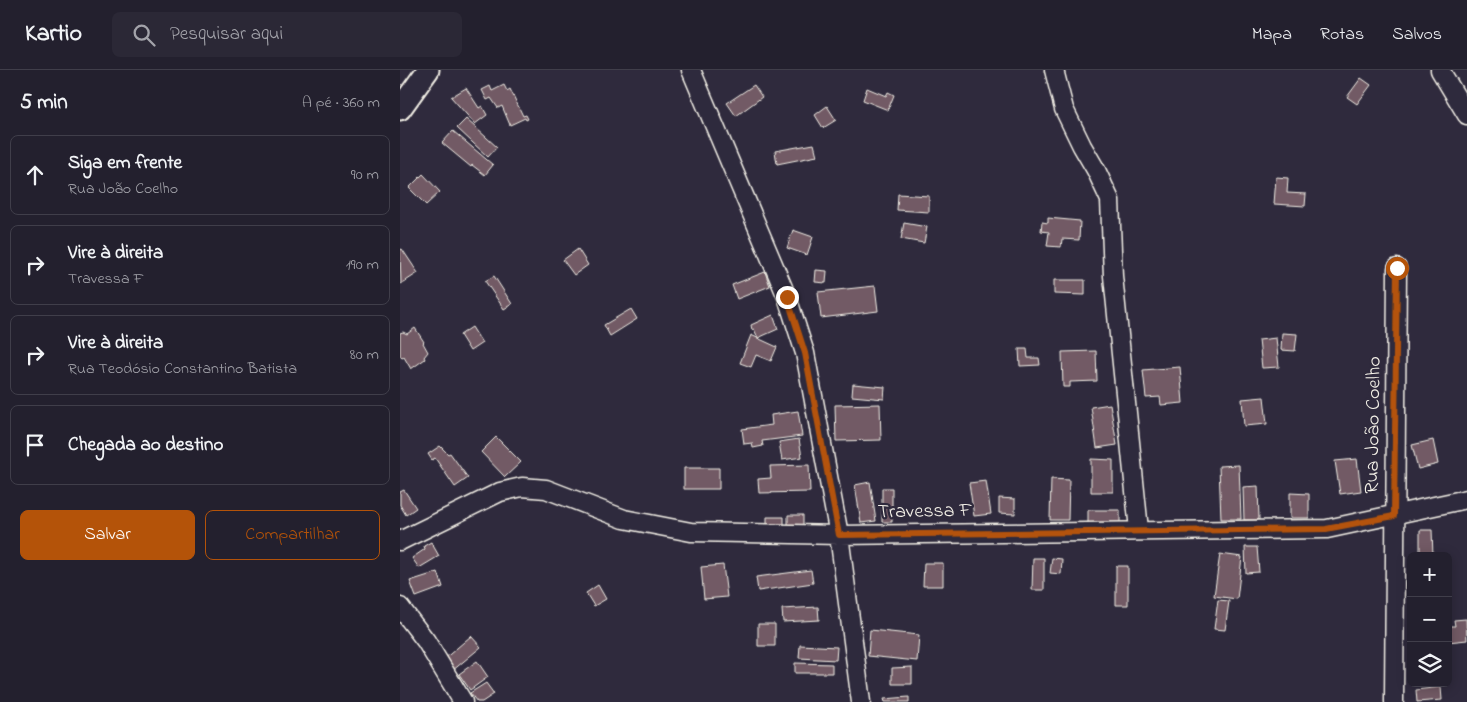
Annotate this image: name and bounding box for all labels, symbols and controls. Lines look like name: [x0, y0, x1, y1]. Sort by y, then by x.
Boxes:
search box: [112, 12, 462, 57]
text: Kartio: [25, 17, 82, 52]
icon: search: [130, 21, 158, 49]
text: Pesquisar aqui: [170, 21, 283, 48]
text: Mapa: [1252, 22, 1292, 48]
text: Rotas: [1320, 22, 1364, 48]
text: Salvos: [1392, 22, 1442, 48]
text: 5 min: [20, 88, 68, 118]
text: A pé · 360 m: [302, 91, 380, 115]
text: Siga em frente: [68, 150, 182, 177]
icon: ahead: [21, 161, 49, 189]
text: 90 m: [351, 163, 379, 187]
text: Rua João Coelho: [68, 177, 178, 201]
text: Vire à direita: [68, 240, 163, 267]
icon: right: [21, 251, 49, 279]
text: 190 m: [346, 253, 379, 277]
route start: [1386, 257, 1409, 280]
text: Travessa F: [68, 267, 144, 291]
route end: [776, 286, 799, 309]
text: Vire à direita: [68, 330, 163, 357]
icon: right: [21, 341, 49, 369]
text: 80 m: [350, 343, 379, 367]
street label: Rua João Coelho: [1358, 356, 1390, 494]
text: Rua Teodósio Constantino Batista: [68, 357, 297, 381]
icon: arrive: [21, 431, 49, 459]
text: Chegada ao destino: [68, 432, 223, 459]
street label: Travessa F: [877, 497, 973, 527]
button: Salvar: [20, 510, 195, 560]
button: Compartilhar: [205, 510, 380, 560]
map controls: [1407, 552, 1452, 687]
button: +: [1407, 552, 1452, 597]
button: −: [1407, 597, 1452, 642]
button: layers: [1407, 642, 1452, 687]

